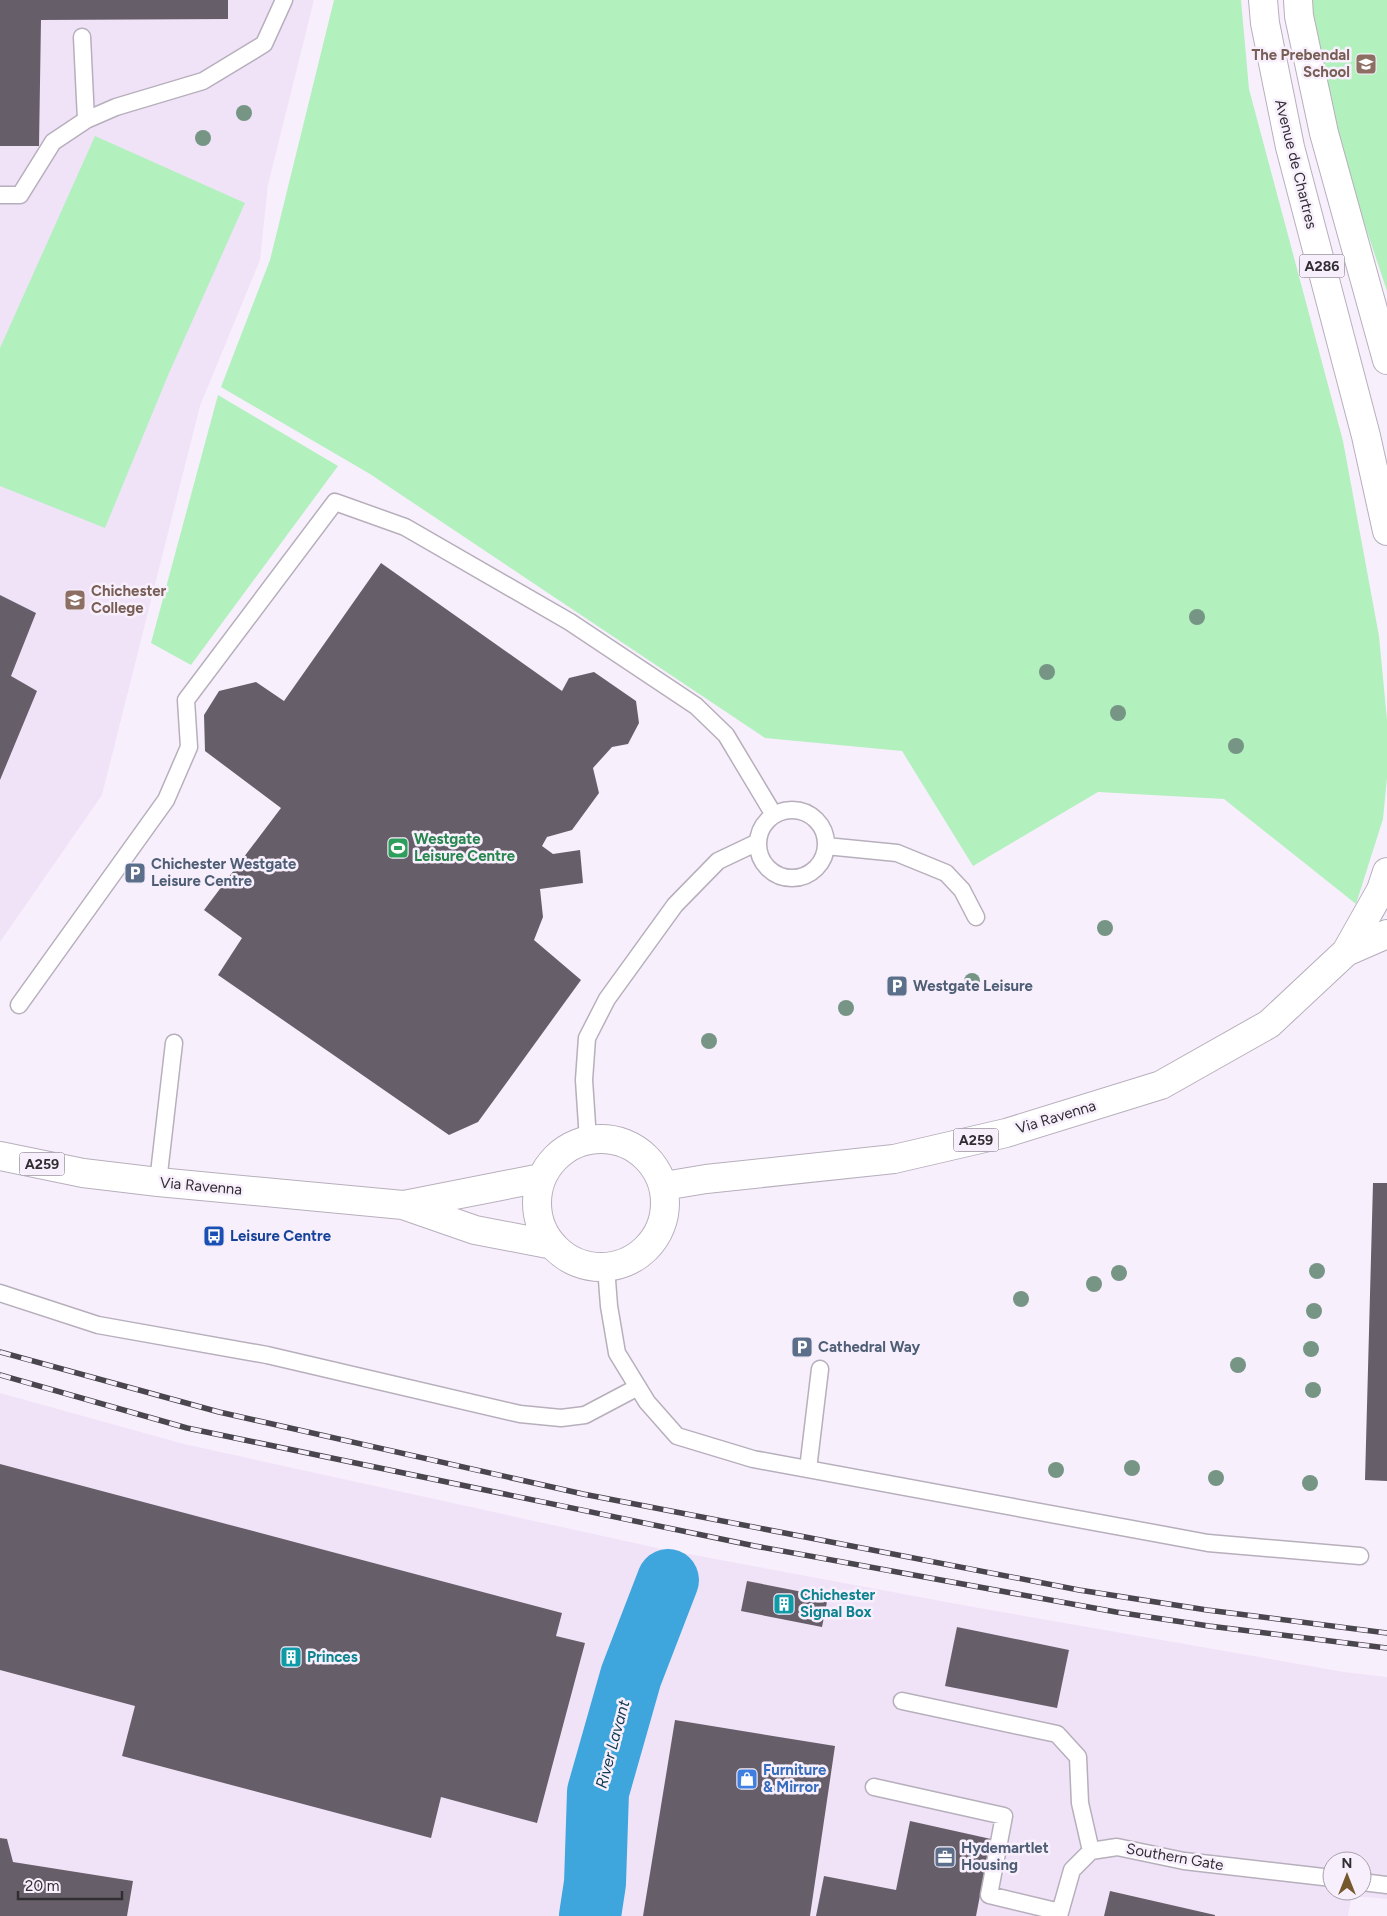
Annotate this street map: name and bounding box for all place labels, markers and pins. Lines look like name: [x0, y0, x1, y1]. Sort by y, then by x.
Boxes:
place label: The Prebendal School: [1251, 46, 1350, 81]
school or university icon: The Prebendal School: [1354, 52, 1378, 76]
place label: Chichester College: [91, 582, 167, 617]
school or university icon: Chichester College: [63, 588, 87, 612]
place label: Westgate Leisure Centre: [414, 830, 516, 865]
sports icon: Westgate Leisure Centre: [386, 836, 410, 860]
place label: Chichester Westgate Leisure Centre: [151, 855, 297, 890]
parking icon: Chichester Westgate Leisure Centre: [123, 861, 147, 885]
parking icon: Westgate Leisure: [885, 974, 909, 998]
place label: Westgate Leisure: [913, 977, 1034, 995]
bus stop icon: Leisure Centre: [202, 1224, 226, 1248]
place label: Leisure Centre: [230, 1227, 332, 1245]
parking icon: Cathedral Way: [790, 1335, 814, 1359]
place label: Cathedral Way: [818, 1338, 921, 1356]
place label: Chichester Signal Box: [800, 1586, 876, 1621]
building icon: Chichester Signal Box: [772, 1592, 796, 1616]
building icon: Princes: [279, 1645, 303, 1669]
place label: Princes: [307, 1648, 358, 1666]
place label: Furniture & Mirror: [763, 1761, 827, 1796]
shop icon: Furniture & Mirror: [735, 1767, 759, 1791]
place label: Hydemartlet Housing: [961, 1839, 1049, 1874]
office icon: Hydemartlet Housing: [933, 1845, 957, 1869]

